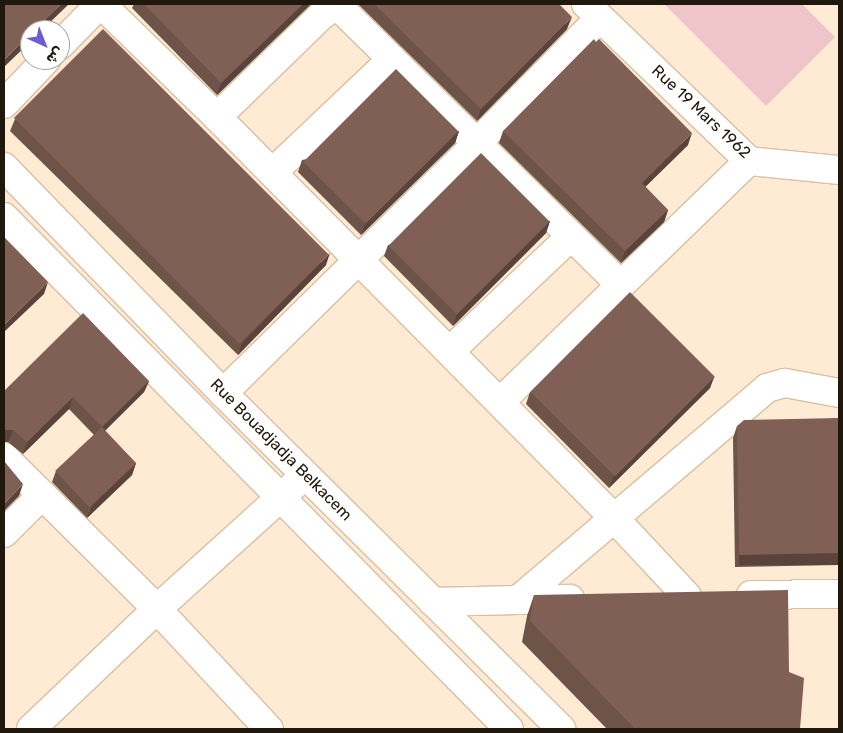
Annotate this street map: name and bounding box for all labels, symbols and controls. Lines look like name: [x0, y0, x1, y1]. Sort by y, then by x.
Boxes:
north arrow: [20, 20, 70, 70]
text: ش: [43, 43, 67, 68]
street label: Rue 19 Mars 1962: [648, 61, 754, 163]
street label: Rue Bouadjadja Belkacem: [206, 375, 356, 525]

